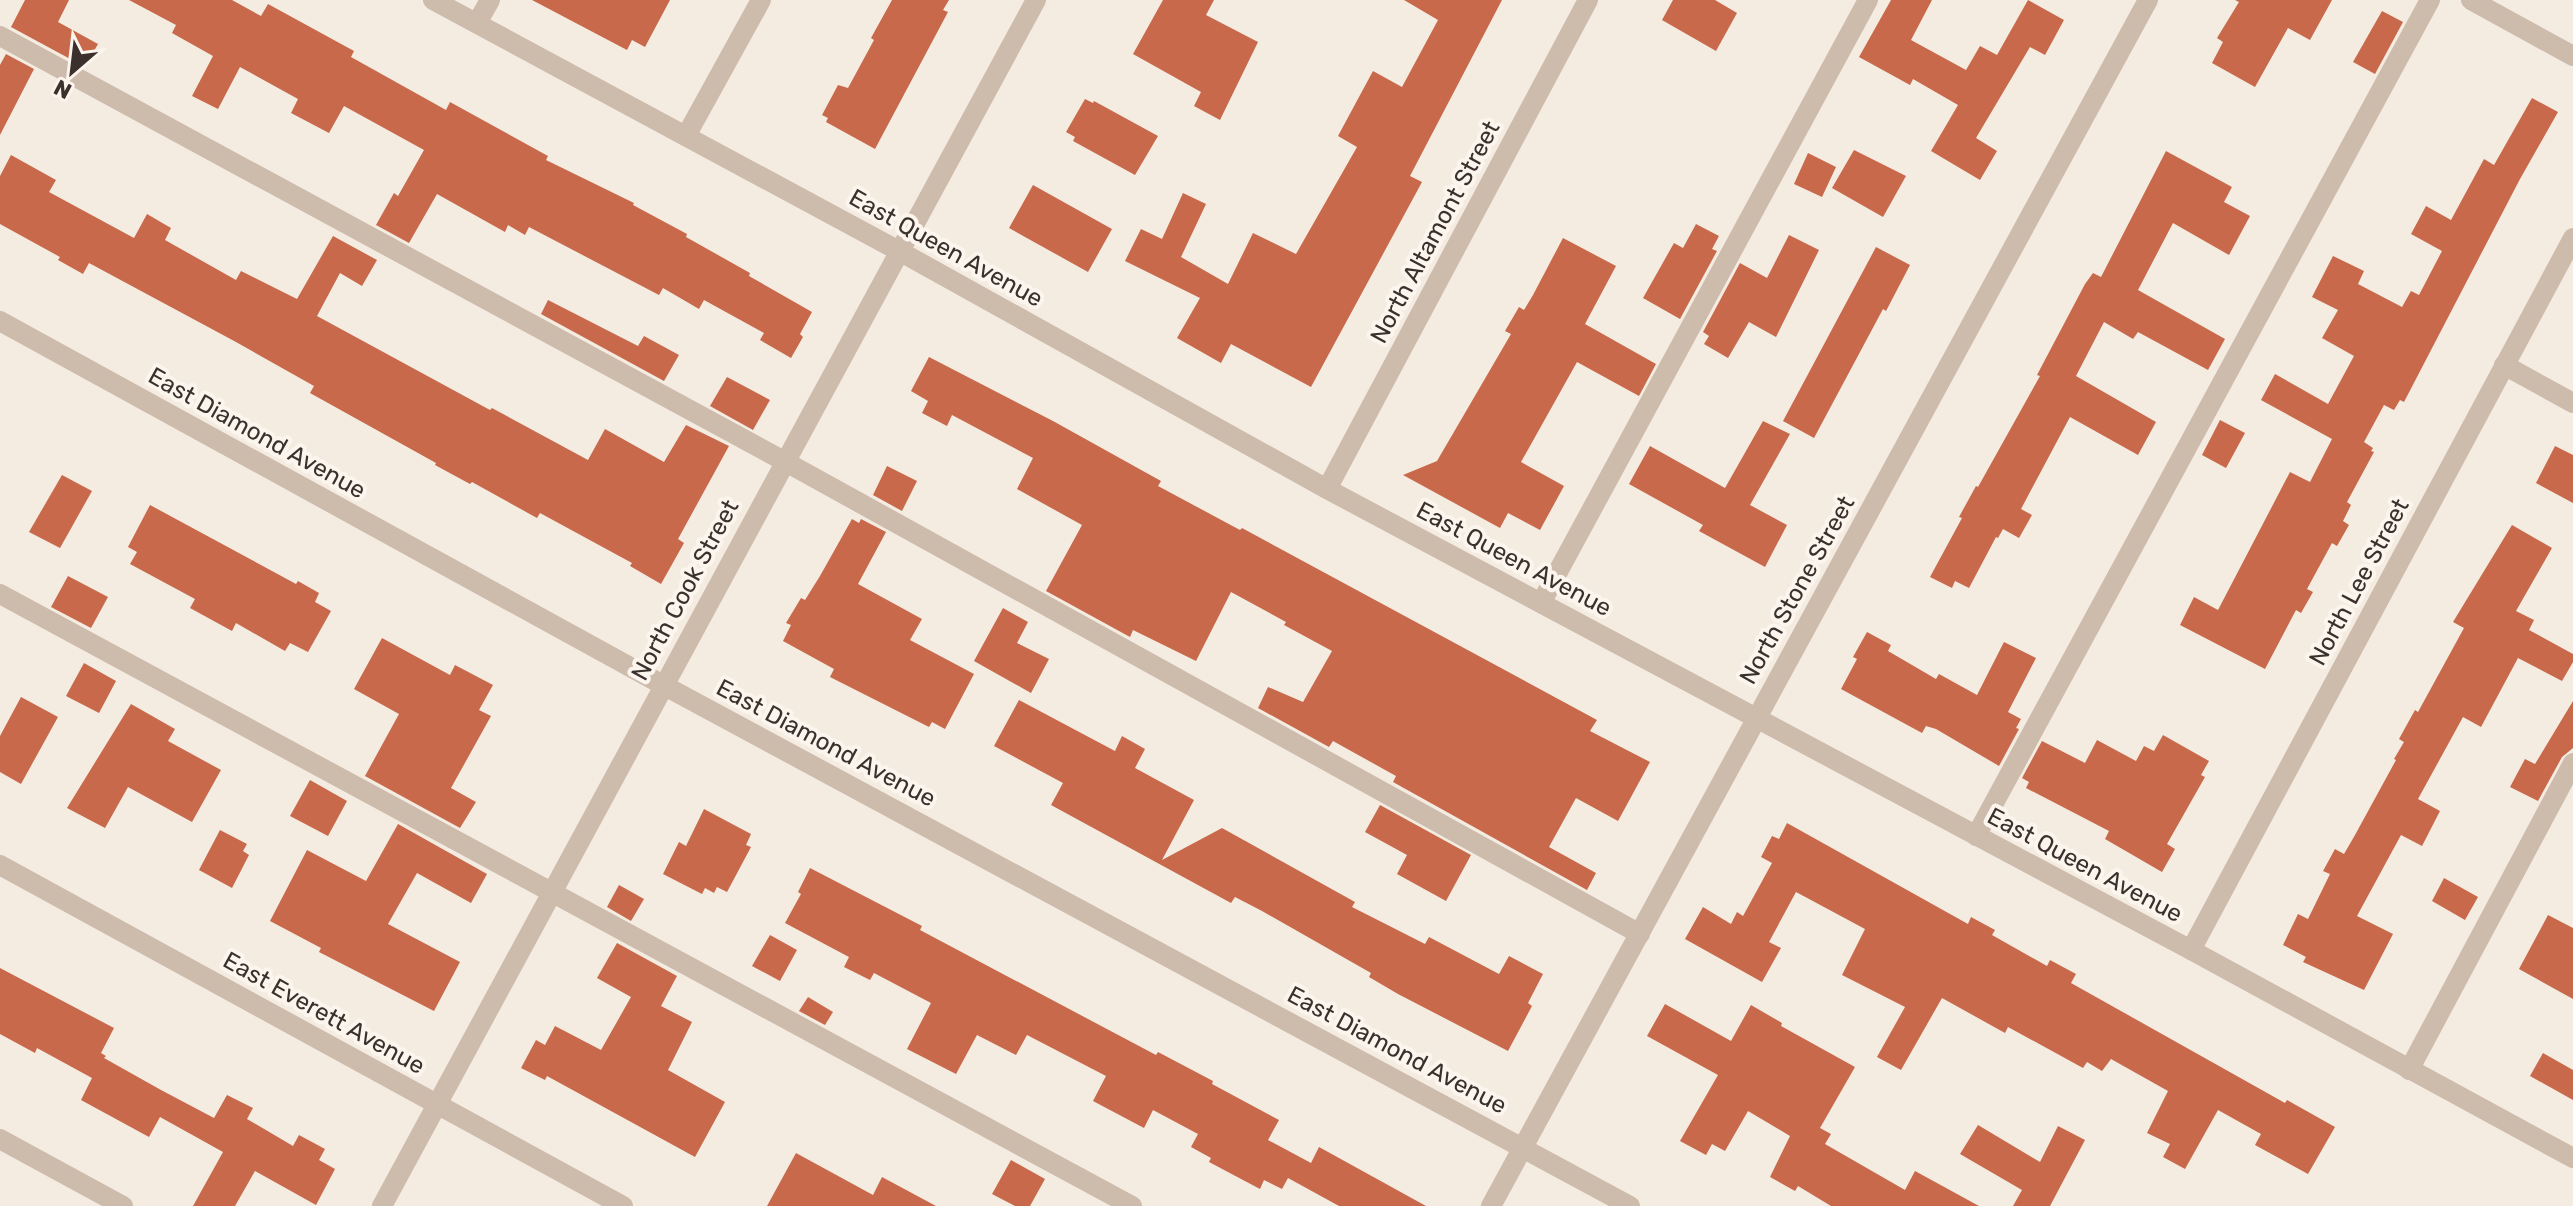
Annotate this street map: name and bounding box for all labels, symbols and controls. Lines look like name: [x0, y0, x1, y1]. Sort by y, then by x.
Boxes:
north arrow: [32, 32, 112, 112]
text: N: [50, 74, 76, 105]
street label: North Altamont Street: [1365, 116, 1505, 348]
street label: East Queen Avenue: [844, 183, 1048, 313]
street label: East Diamond Avenue: [143, 362, 371, 504]
street label: North Stone Street: [1734, 491, 1860, 689]
street label: North Lee Street: [2303, 494, 2415, 670]
street label: North Cook Street: [626, 495, 744, 685]
street label: East Queen Avenue: [1412, 496, 1616, 622]
street label: East Diamond Avenue: [712, 673, 940, 813]
street label: East Queen Avenue: [1983, 802, 2187, 928]
street label: East Everett Avenue: [218, 946, 430, 1080]
street label: East Diamond Avenue: [1283, 980, 1511, 1120]

